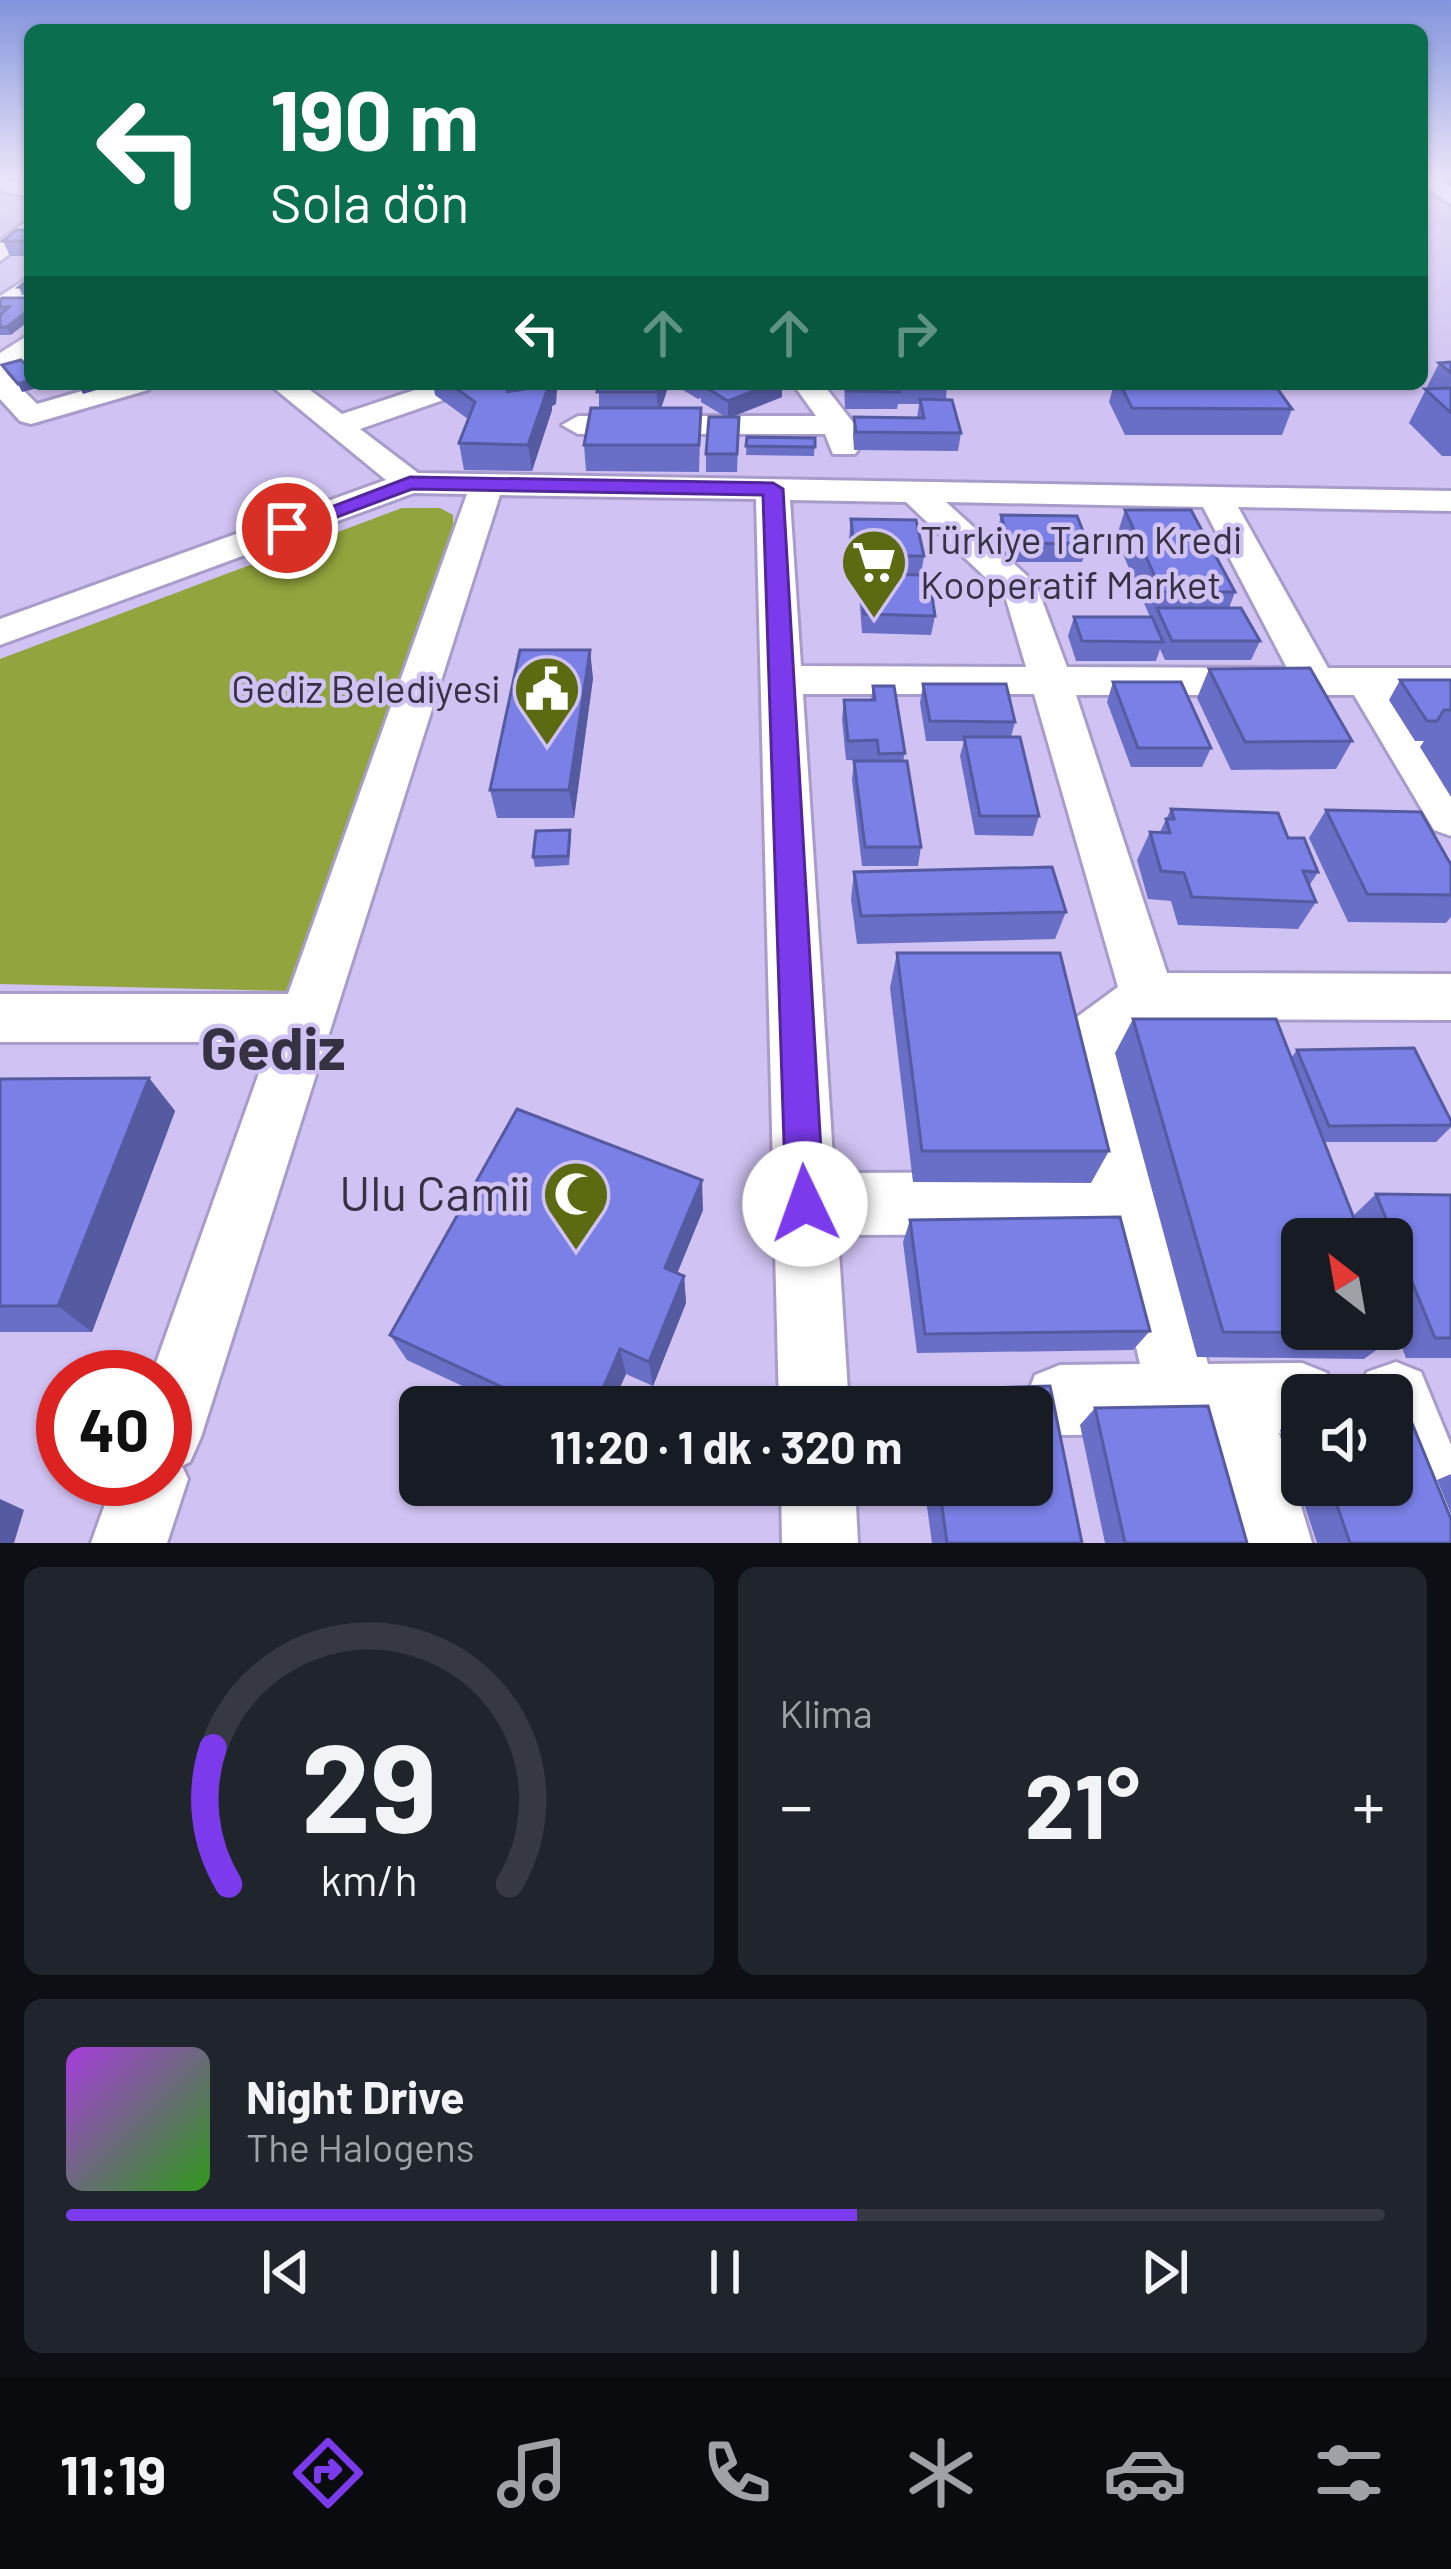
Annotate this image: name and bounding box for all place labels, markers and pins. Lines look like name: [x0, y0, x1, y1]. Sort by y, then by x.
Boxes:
pin: [236, 477, 338, 579]
place label: Türkiye Tarım Kredi Kooperatif Market: [920, 515, 1242, 607]
supermarket icon: Türkiye Tarım Kredi Kooperatif Market: [839, 527, 909, 621]
public building icon: Gediz Belediyesi: [512, 654, 582, 748]
place label: Gediz Belediyesi: [231, 664, 500, 711]
mosque icon: Ulu Camii: [541, 1159, 611, 1253]
place label: Ulu Camii: [339, 1163, 530, 1221]

